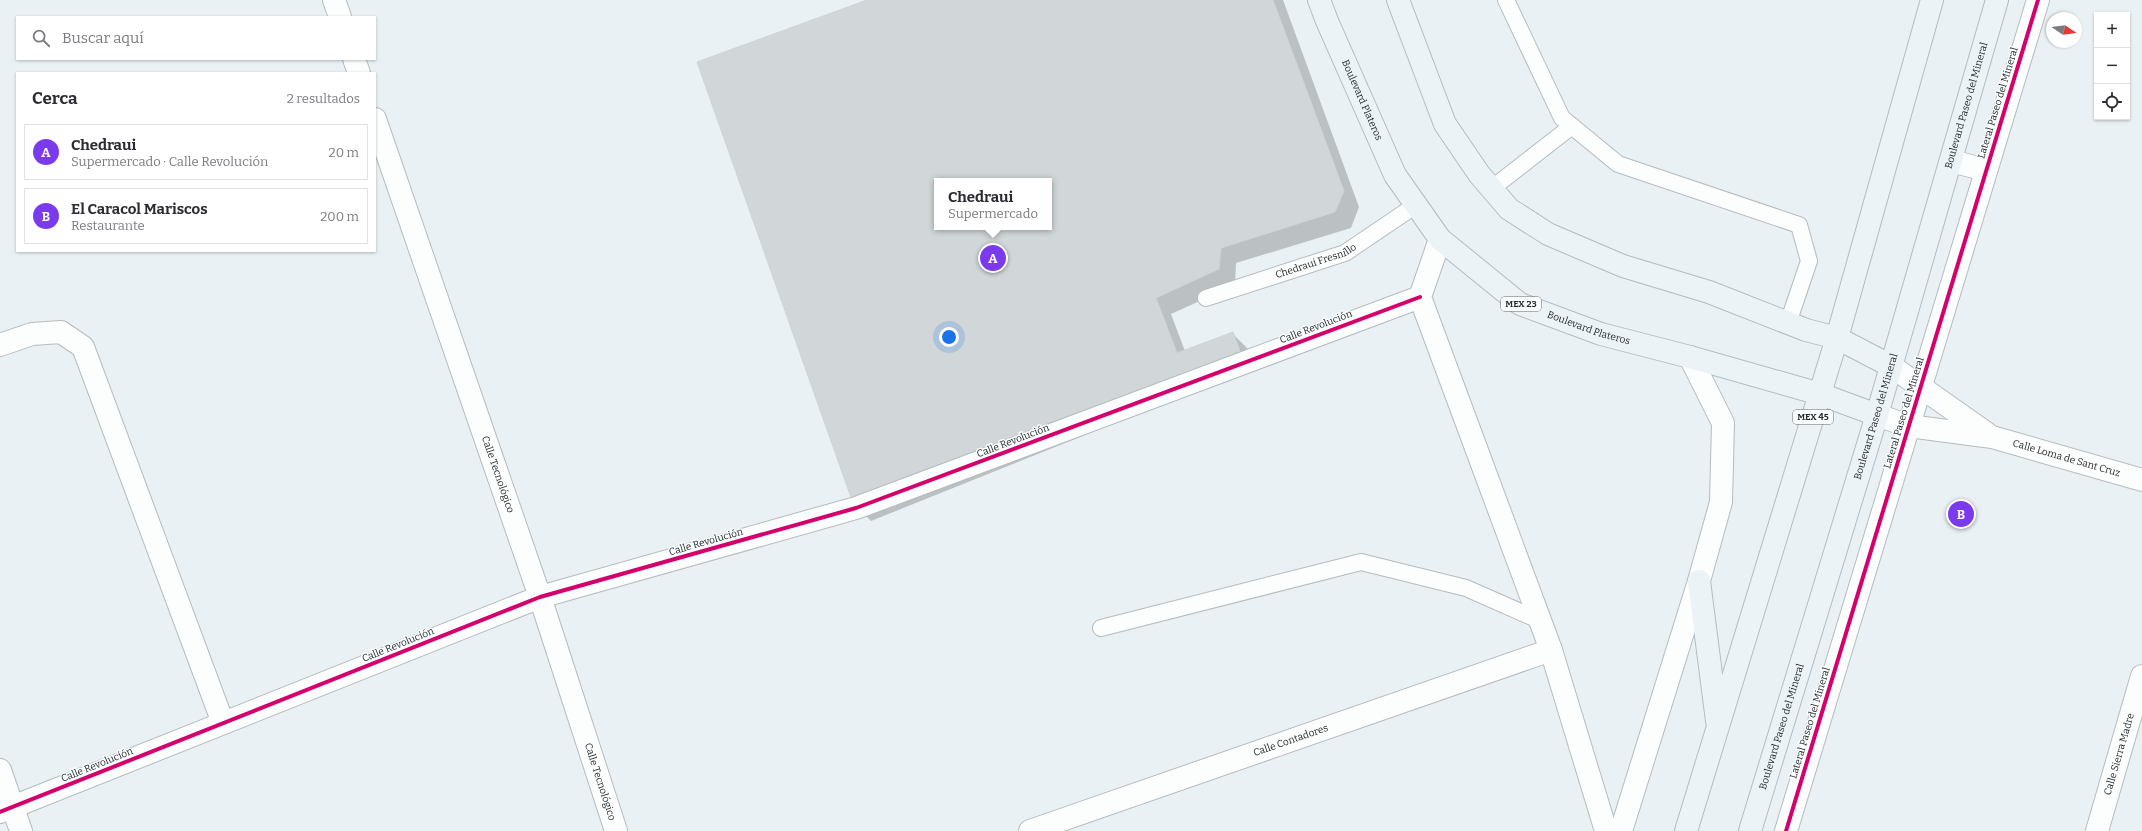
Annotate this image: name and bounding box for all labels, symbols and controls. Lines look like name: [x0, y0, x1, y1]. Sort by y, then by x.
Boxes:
north arrow: [2046, 12, 2082, 48]
map controls: [2094, 12, 2130, 120]
button: +: [2094, 12, 2130, 48]
search box: [16, 16, 376, 60]
icon: search: [30, 27, 52, 49]
text: Buscar aquí: [62, 29, 144, 47]
street label: Boulevard Paseo del Mineral: [1943, 41, 1990, 170]
street label: Lateral Paseo del Mineral: [1975, 46, 2021, 160]
button: −: [2094, 48, 2130, 84]
street label: Boulevard Plateros: [1339, 58, 1385, 143]
button: locate: [2094, 84, 2130, 120]
text: Cerca: [32, 88, 77, 109]
text: 2 resultados: [287, 91, 360, 106]
text: Chedraui: [71, 136, 136, 154]
text: A: [41, 145, 51, 160]
text: 20 m: [329, 145, 359, 160]
text: Supermercado · Calle Revolución: [71, 154, 268, 169]
popup: [934, 178, 1052, 230]
text: Chedraui: [948, 188, 1013, 206]
text: El Caracol Mariscos: [71, 200, 208, 218]
text: Supermercado: [948, 206, 1038, 221]
text: B: [42, 209, 50, 224]
text: 200 m: [320, 209, 359, 224]
text: Restaurante: [71, 218, 145, 233]
street label: Chedraui Fresnillo: [1274, 241, 1359, 281]
pin: A: [980, 243, 1006, 273]
road number: MEX 23: [1501, 297, 1541, 311]
street label: Calle Revolución: [1278, 307, 1355, 346]
street label: Boulevard Plateros: [1545, 309, 1632, 347]
your location: [939, 327, 959, 347]
street label: Boulevard Paseo del Mineral: [1852, 352, 1900, 481]
street label: Lateral Paseo del Mineral: [1881, 356, 1927, 470]
road number: MEX 45: [1793, 410, 1833, 424]
street label: Calle Revolución: [975, 421, 1052, 460]
street label: Calle Tecnológico: [479, 434, 517, 515]
street label: Calle Loma de Sant Cruz: [2011, 437, 2122, 479]
pin: B: [1948, 499, 1974, 529]
street label: Calle Revolución: [668, 525, 745, 558]
street label: Calle Revolución: [360, 625, 436, 665]
street label: Boulevard Paseo del Mineral: [1757, 662, 1807, 791]
street label: Lateral Paseo del Mineral: [1787, 666, 1833, 780]
street label: Calle Sierra Madre: [2102, 712, 2137, 797]
street label: Calle Contadores: [1252, 722, 1330, 759]
street label: Calle Tecnológico: [582, 742, 618, 822]
street label: Calle Revolución: [59, 745, 135, 785]

